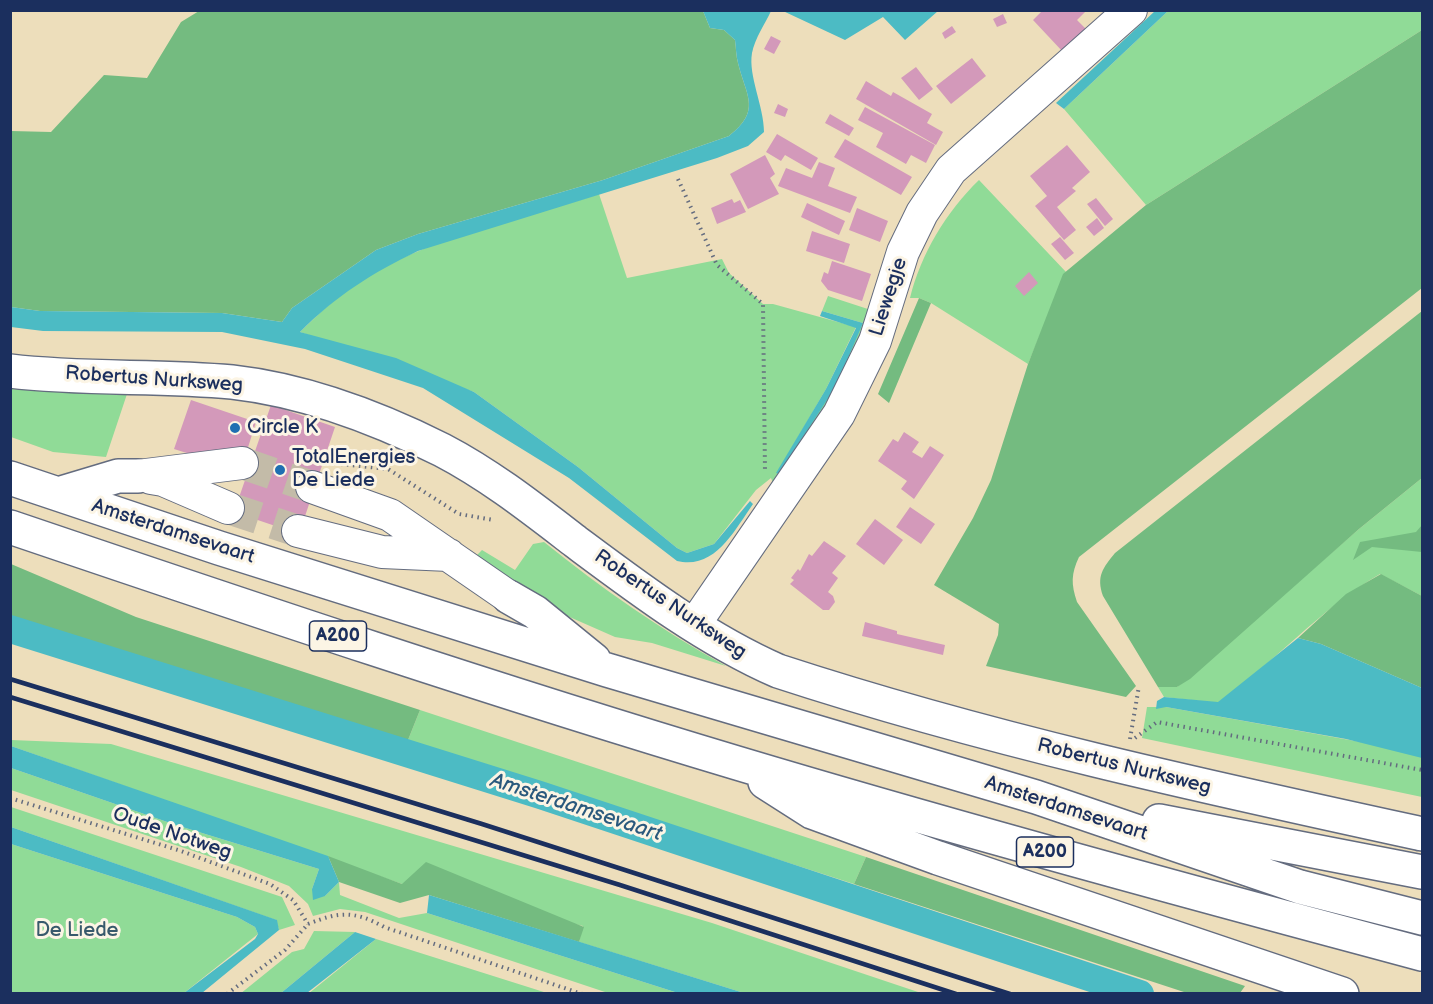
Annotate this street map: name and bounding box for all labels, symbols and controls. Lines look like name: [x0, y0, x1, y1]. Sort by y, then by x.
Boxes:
street label: Liewegje: [865, 255, 913, 339]
street label: Robertus Nurksweg: [64, 362, 244, 398]
place label: Circle K: [247, 416, 318, 440]
marker: Circle K: [228, 421, 242, 435]
place label: TotalEnergies De Liede: [292, 446, 415, 493]
marker: TotalEnergies De Liede: [273, 463, 287, 477]
street label: Amsterdamsevaart: [89, 494, 257, 570]
street label: Robertus Nurksweg: [589, 545, 751, 665]
road number: A200: [310, 621, 366, 651]
street label: Robertus Nurksweg: [1035, 734, 1213, 800]
water label: Amsterdamsevaart: [487, 768, 665, 848]
street label: Amsterdamsevaart: [982, 771, 1150, 847]
street label: Oude Notweg: [109, 802, 235, 866]
road number: A200: [1016, 837, 1074, 867]
park label: De Liede: [36, 919, 118, 943]

